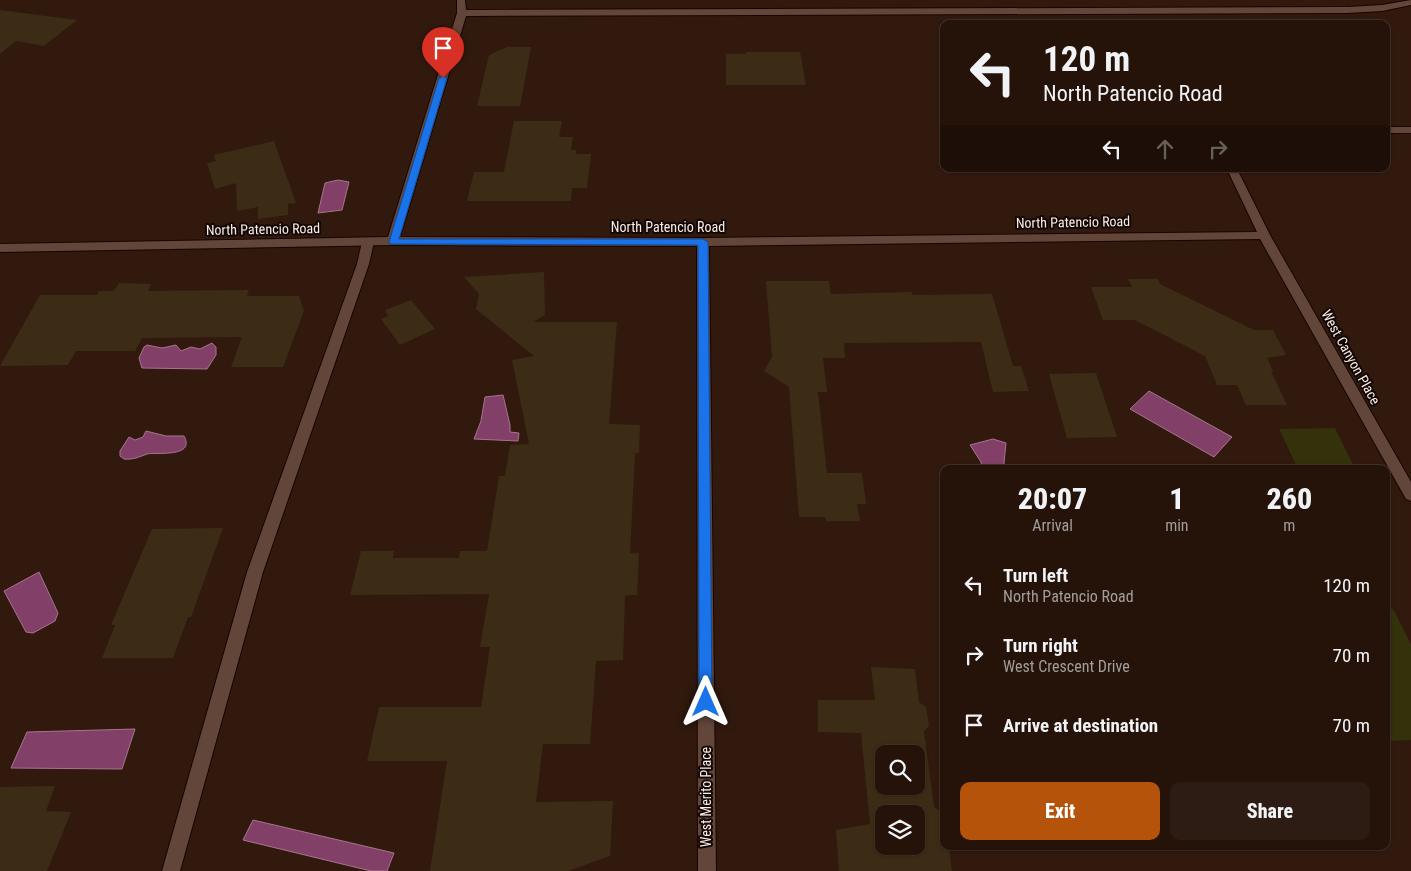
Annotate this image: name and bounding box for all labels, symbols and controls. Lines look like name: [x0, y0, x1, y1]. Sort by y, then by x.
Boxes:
pin: [422, 27, 464, 78]
icon: arrive: [429, 34, 457, 62]
text: 120 m: [1043, 39, 1130, 80]
icon: left: [960, 40, 1025, 105]
text: North Patencio Road: [1043, 81, 1223, 106]
icon: left: [1098, 135, 1126, 163]
icon: ahead: [1151, 135, 1179, 163]
icon: right: [1204, 135, 1232, 163]
street label: North Patencio Road: [1016, 213, 1130, 231]
street label: North Patencio Road: [611, 219, 725, 235]
street label: North Patencio Road: [206, 220, 320, 238]
street label: West Canyon Place: [1318, 307, 1384, 407]
text: 20:07: [1018, 481, 1087, 516]
text: 1: [1169, 481, 1184, 516]
text: 260: [1266, 481, 1312, 516]
text: Arrival: [1032, 516, 1073, 535]
text: min: [1165, 516, 1189, 535]
text: m: [1283, 516, 1295, 535]
text: Turn left: [1003, 564, 1068, 587]
icon: left: [960, 571, 988, 599]
text: 120 m: [1323, 574, 1370, 597]
text: North Patencio Road: [1003, 587, 1134, 606]
text: Turn right: [1003, 634, 1078, 657]
icon: right: [960, 641, 988, 669]
text: 70 m: [1333, 644, 1370, 667]
text: West Crescent Drive: [1003, 657, 1130, 676]
position arrow: [679, 675, 731, 727]
icon: arrive: [960, 711, 988, 739]
text: Arrive at destination: [1003, 714, 1158, 737]
text: 70 m: [1333, 714, 1370, 737]
map controls: [875, 745, 925, 855]
button: search: [875, 745, 925, 795]
street label: West Merito Place: [698, 746, 714, 847]
button: Exit: [960, 782, 1160, 840]
button: Share: [1170, 782, 1370, 840]
button: layers: [875, 805, 925, 855]

